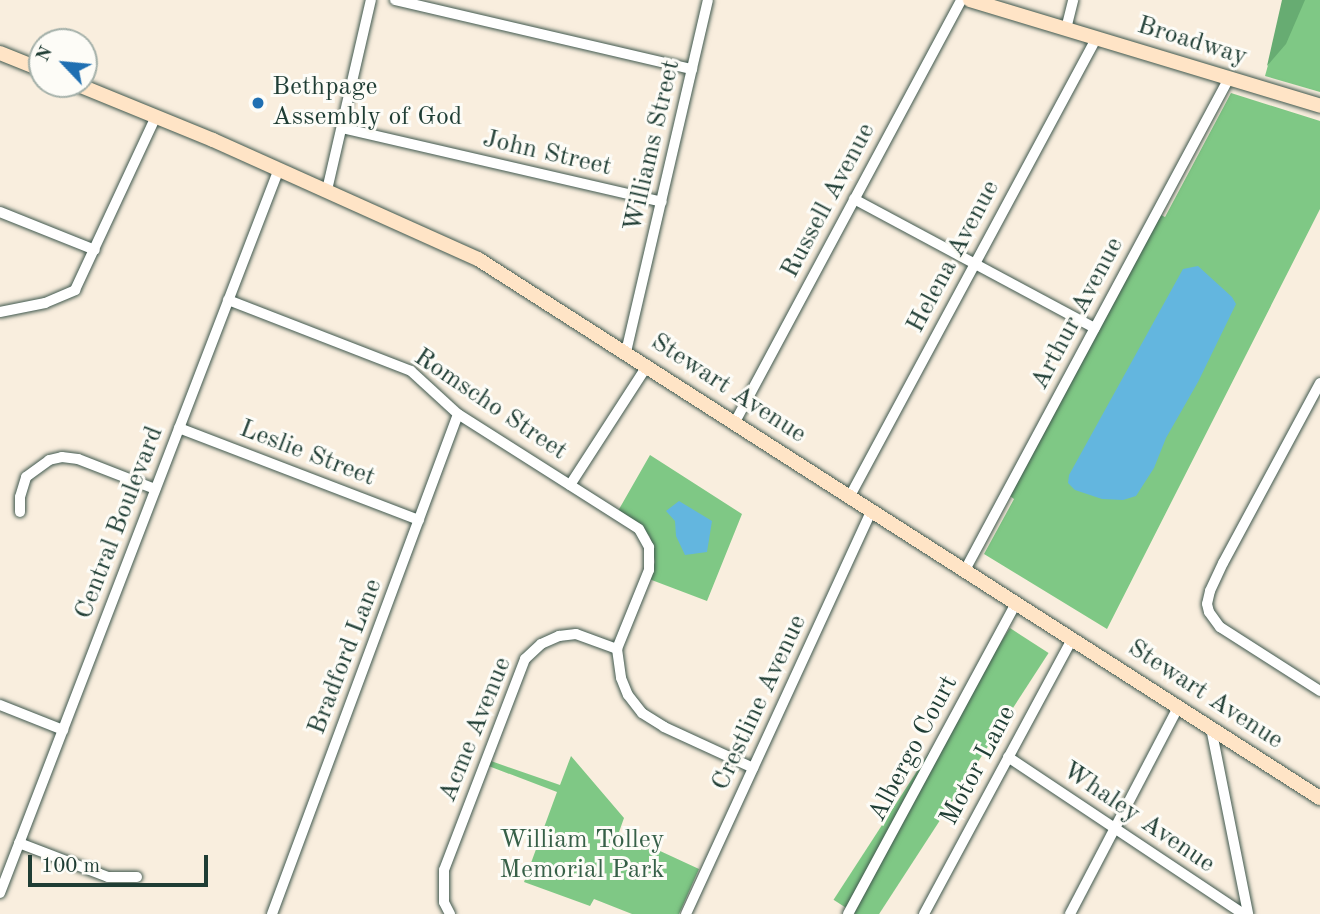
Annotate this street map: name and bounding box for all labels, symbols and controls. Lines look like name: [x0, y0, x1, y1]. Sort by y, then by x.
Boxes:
street label: Broadway: [1133, 10, 1251, 74]
north arrow: [28, 28, 98, 98]
text: N: [34, 44, 57, 65]
street label: Williams Street: [618, 57, 688, 235]
place label: Bethpage Assembly of God: [272, 72, 462, 134]
marker: Bethpage Assembly of God: [250, 95, 266, 111]
street label: Russell Avenue: [775, 118, 883, 284]
street label: John Street: [480, 124, 614, 184]
street label: Helena Avenue: [901, 175, 1007, 339]
street label: Arthur Avenue: [1025, 232, 1131, 396]
street label: Stewart Avenue: [644, 327, 812, 451]
street label: Romscho Street: [407, 342, 573, 468]
street label: Leslie Street: [235, 414, 379, 494]
street label: Central Boulevard: [69, 422, 171, 624]
street label: Bradford Lane: [302, 575, 390, 739]
street label: Crestline Avenue: [706, 610, 814, 796]
street label: Stewart Avenue: [1121, 633, 1289, 757]
street label: Acme Avenue: [433, 653, 519, 807]
street label: Albergo Court: [862, 671, 966, 827]
street label: Motor Lane: [935, 701, 1023, 831]
street label: Whaley Avenue: [1056, 755, 1220, 881]
park label: William Tolley Memorial Park: [499, 825, 665, 886]
scale bar: [32, 841, 212, 885]
text: 100 m: [41, 856, 100, 877]

